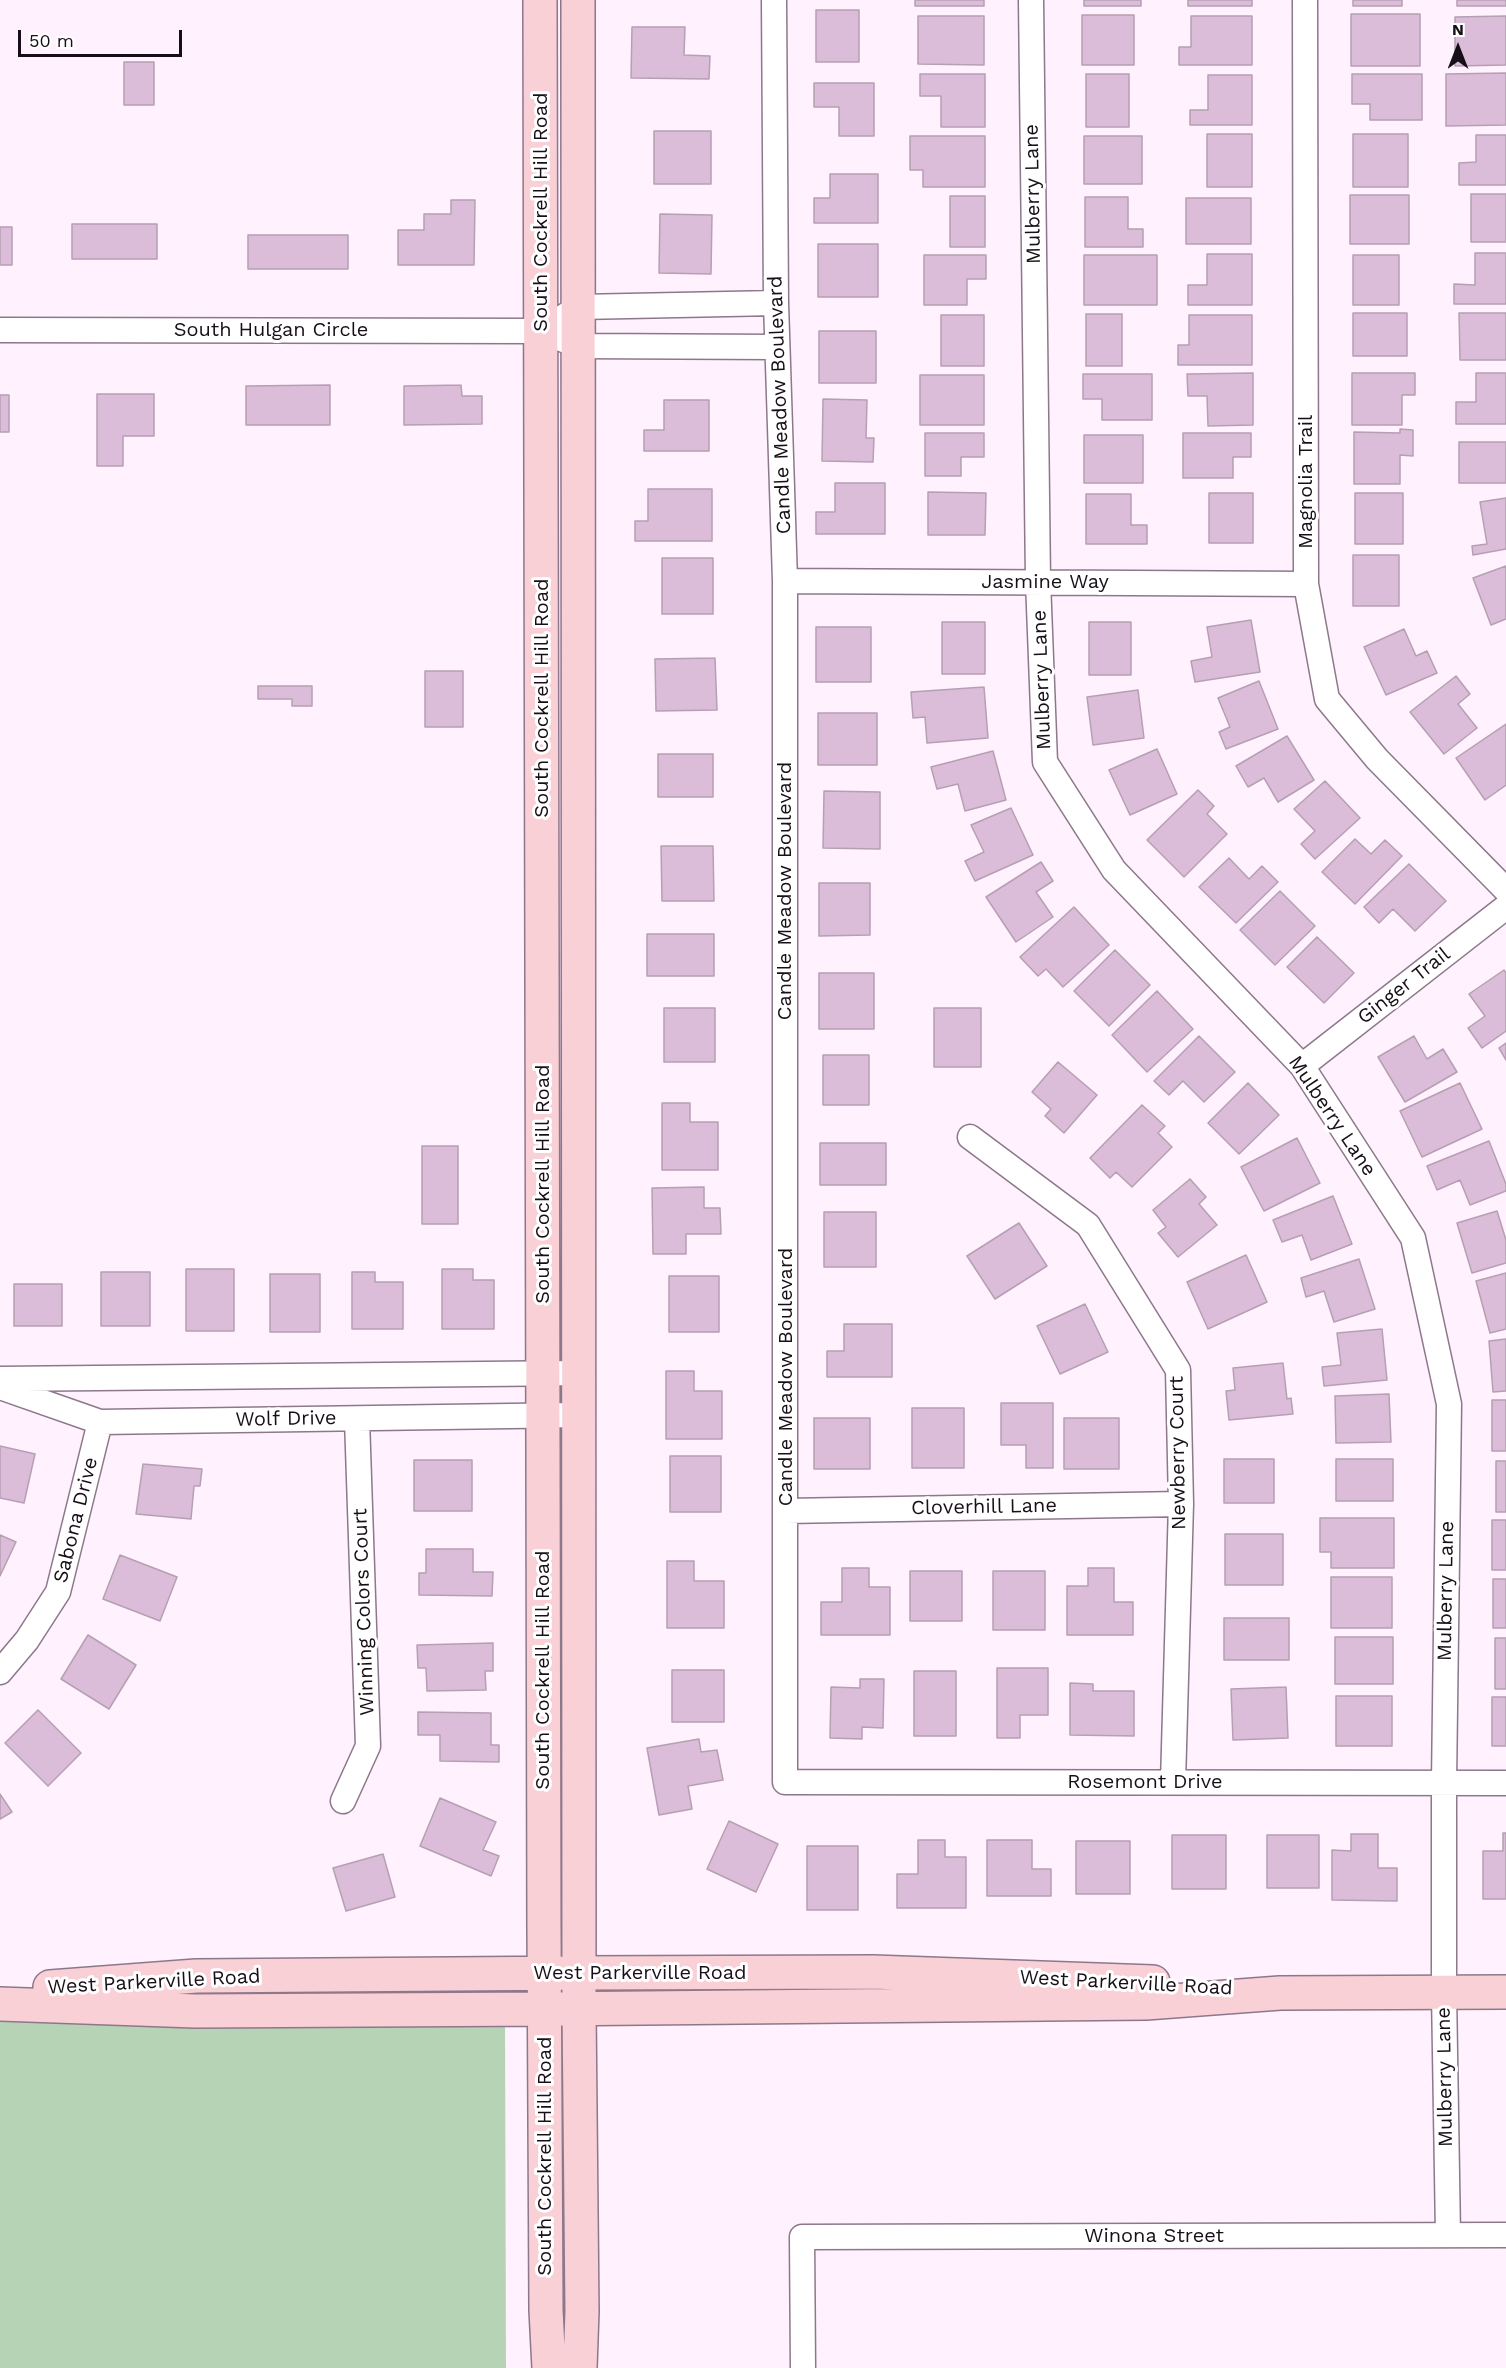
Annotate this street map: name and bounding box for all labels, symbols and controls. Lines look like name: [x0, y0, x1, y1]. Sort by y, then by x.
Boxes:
scale bar: [21, 18, 184, 56]
north arrow: [1428, 18, 1488, 78]
text: N: [1452, 20, 1464, 39]
text: 50 m: [29, 30, 74, 51]
street label: South Cockrell Hill Road: [529, 92, 553, 332]
street label: Mulberry Lane: [1020, 124, 1046, 264]
street label: Candle Meadow Boulevard: [763, 275, 797, 535]
street label: South Hulgan Circle: [174, 318, 368, 342]
street label: Magnolia Trail: [1294, 415, 1318, 549]
street label: Jasmine Way: [981, 570, 1109, 594]
street label: South Cockrell Hill Road: [530, 578, 554, 818]
street label: Mulberry Lane: [1028, 610, 1056, 750]
street label: Candle Meadow Boulevard: [773, 762, 797, 1020]
street label: Ginger Trail: [1353, 942, 1455, 1030]
street label: Mulberry Lane: [1283, 1051, 1381, 1181]
street label: South Cockrell Hill Road: [531, 1064, 555, 1304]
street label: Candle Meadow Boulevard: [774, 1248, 798, 1506]
street label: Newberry Court: [1165, 1376, 1191, 1530]
street label: Wolf Drive: [235, 1406, 337, 1432]
street label: Sabona Drive: [49, 1455, 103, 1585]
street label: Cloverhill Lane: [911, 1494, 1057, 1520]
street label: Winning Colors Court: [348, 1508, 380, 1716]
street label: Mulberry Lane: [1433, 1521, 1459, 1661]
street label: South Cockrell Hill Road: [531, 1550, 555, 1790]
street label: Rosemont Drive: [1067, 1770, 1223, 1794]
street label: West Parkerville Road: [533, 1961, 747, 1985]
street label: West Parkerville Road: [47, 1964, 261, 2000]
street label: West Parkerville Road: [1019, 1965, 1233, 2001]
street label: Mulberry Lane: [1432, 2007, 1458, 2147]
street label: South Cockrell Hill Road: [533, 2036, 557, 2276]
street label: Winona Street: [1084, 2224, 1224, 2248]

